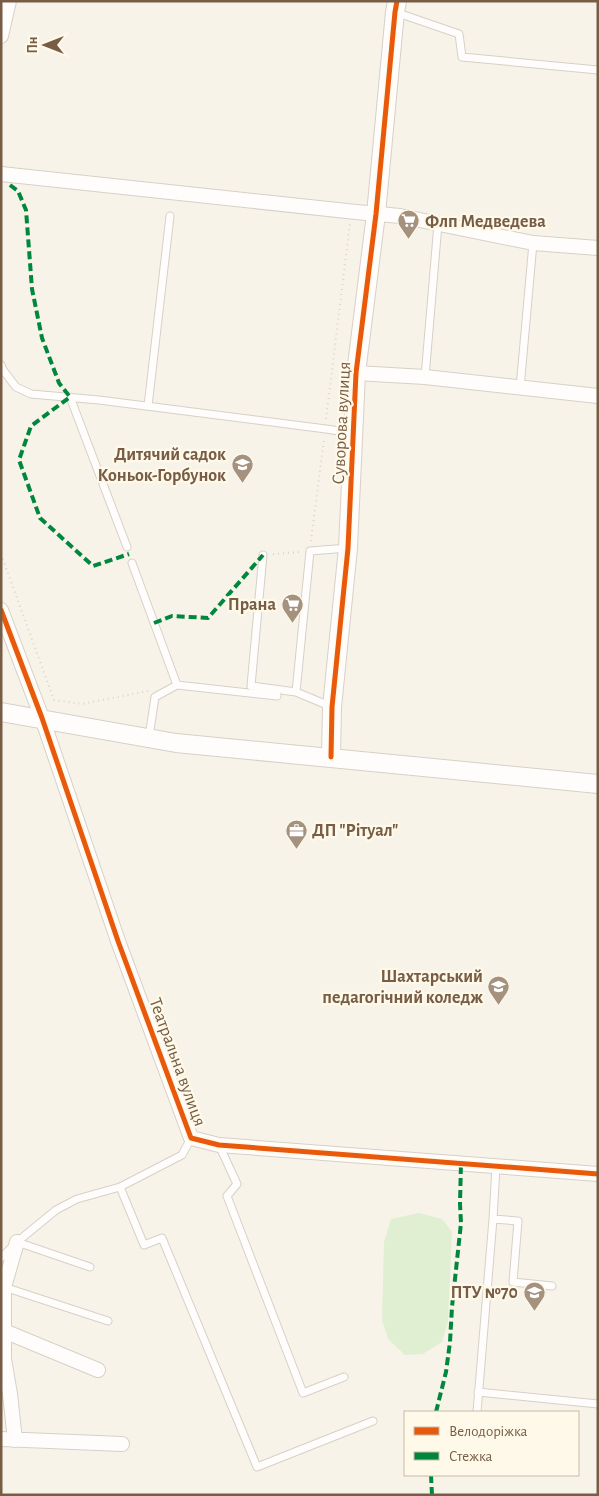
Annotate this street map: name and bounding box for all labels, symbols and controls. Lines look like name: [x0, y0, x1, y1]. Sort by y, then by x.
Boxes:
north arrow: [20, 20, 70, 70]
text: Пн: [26, 36, 40, 54]
supermarket icon: Флп Медведева: [397, 209, 421, 240]
place label: Флп Медведева: [425, 213, 546, 231]
street label: Суворова вулиця: [330, 361, 354, 485]
place label: Дитячий садок Коньок-Горбунок: [97, 446, 226, 485]
school or university icon: Дитячий садок Коньок-Горбунок: [230, 452, 254, 483]
supermarket icon: Прана: [280, 592, 304, 623]
place label: Прана: [228, 596, 276, 614]
office icon: ДП "Рітуал": [284, 818, 308, 849]
place label: ДП "Рітуал": [312, 822, 398, 840]
place label: Шахтарський педагогічний коледж: [322, 968, 483, 1007]
school or university icon: Шахтарський педагогічний коледж: [487, 974, 511, 1005]
street label: Театральна вулиця: [146, 996, 209, 1129]
school or university icon: ПТУ №70: [522, 1280, 546, 1311]
place label: ПТУ №70: [450, 1284, 518, 1302]
legend: [404, 1411, 579, 1476]
text: Велодоріжка: [449, 1424, 528, 1439]
text: Стежка: [449, 1449, 493, 1464]

